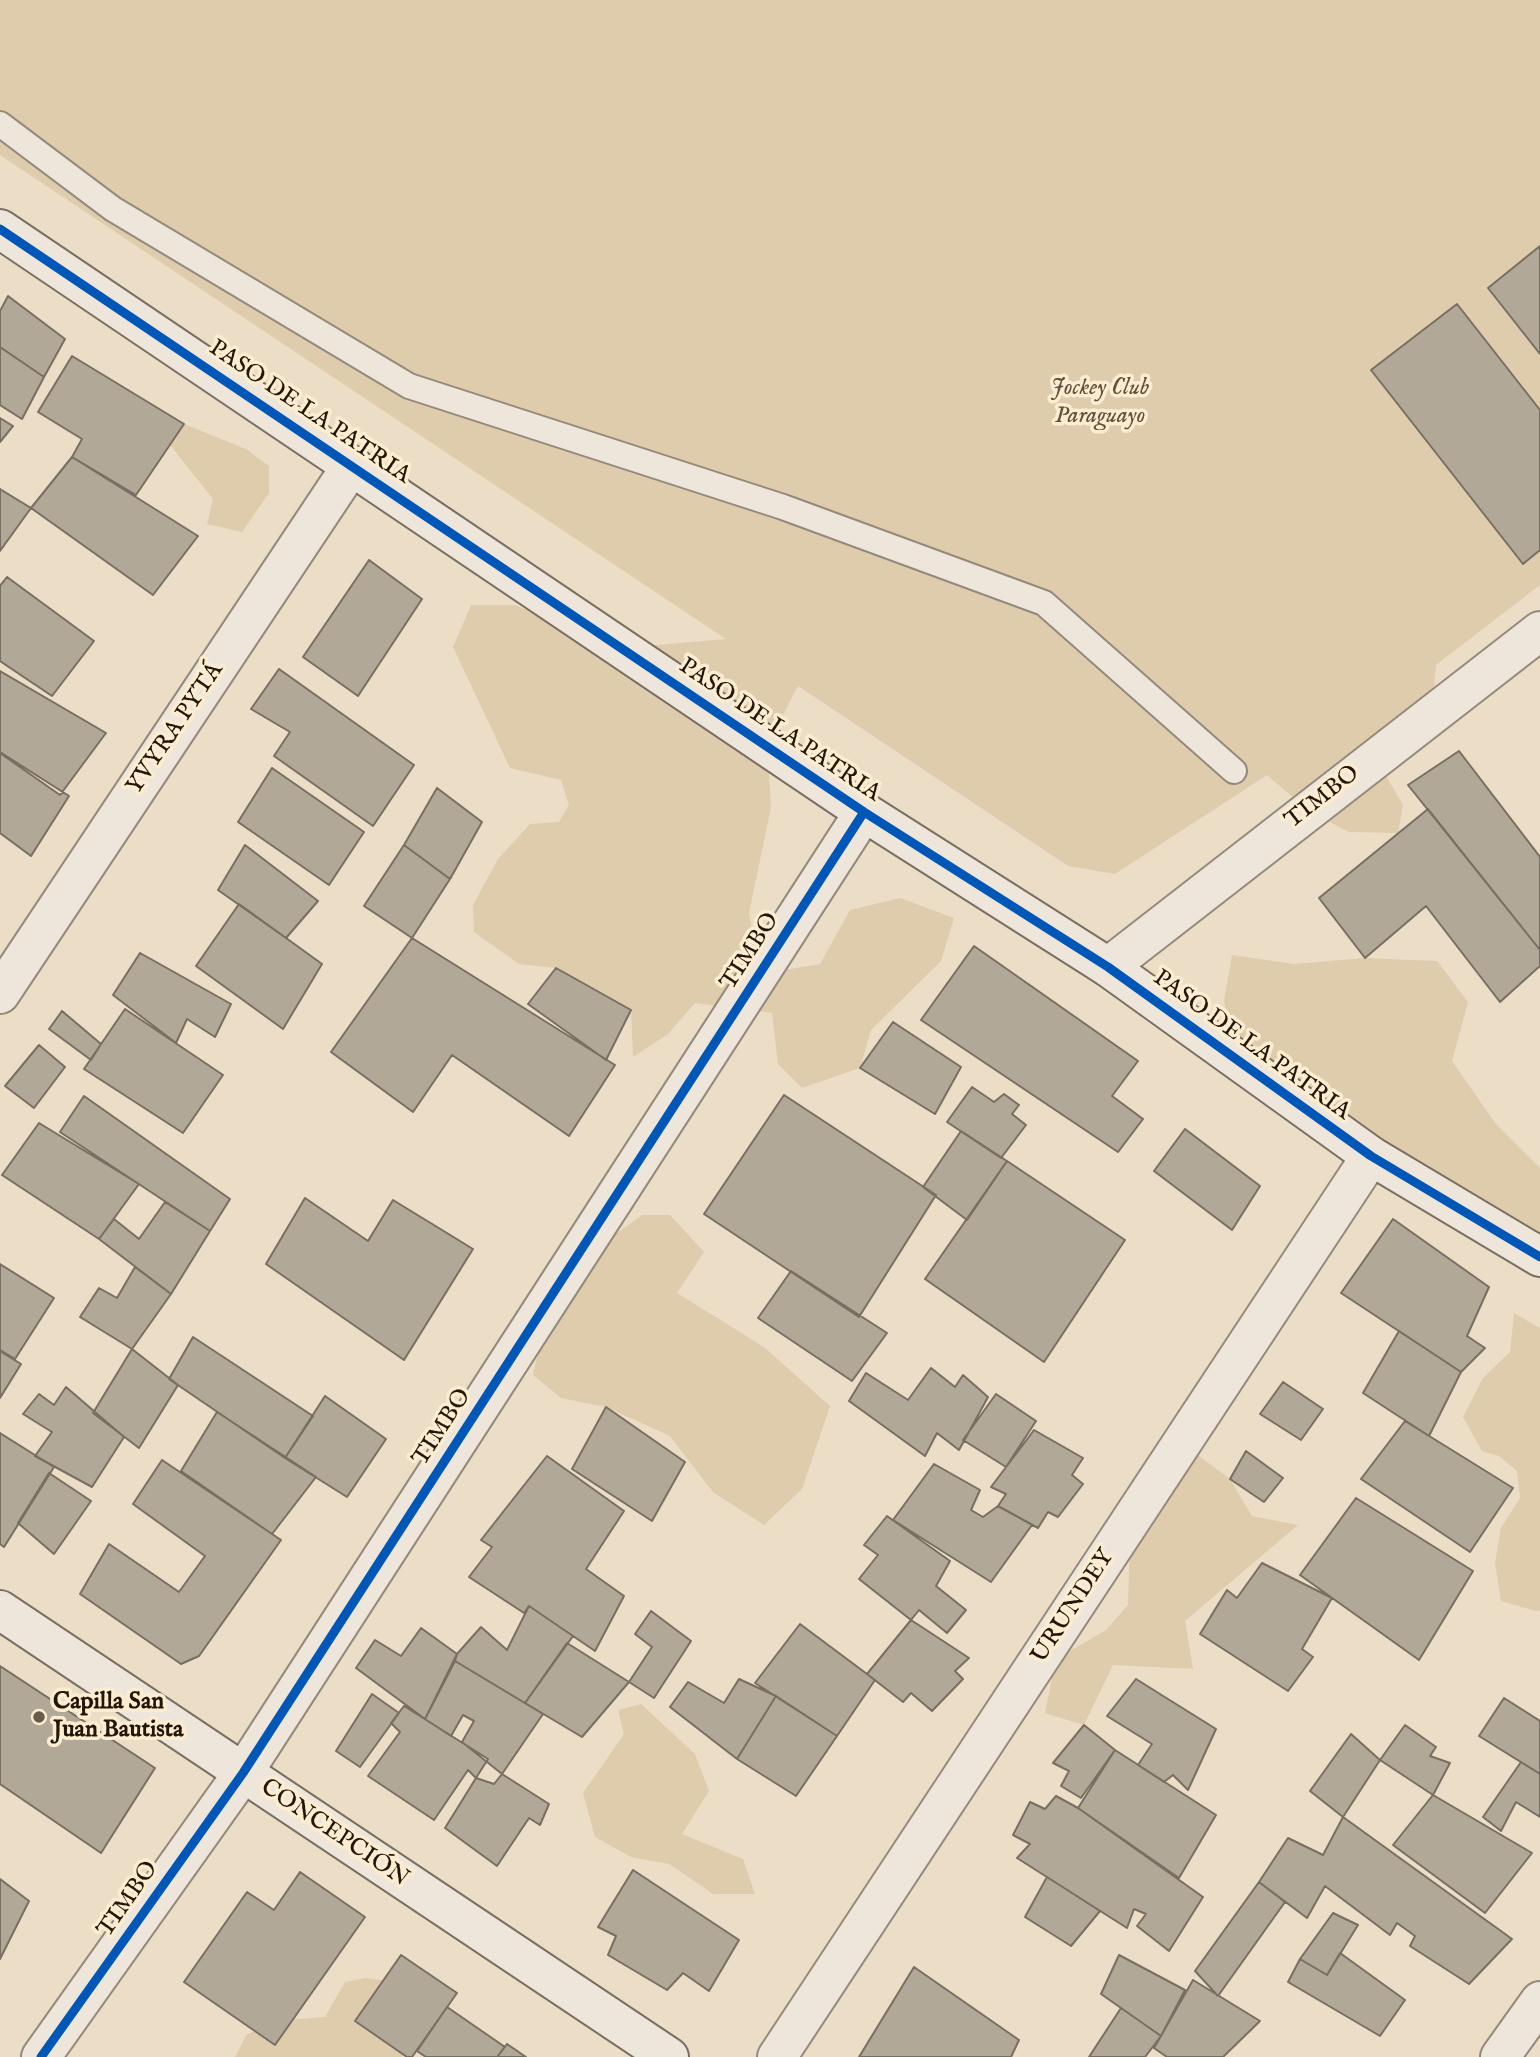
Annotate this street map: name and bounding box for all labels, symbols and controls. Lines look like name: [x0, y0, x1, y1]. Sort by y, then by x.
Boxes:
street label: PASO DE LA PATRIA: [203, 335, 415, 491]
park label: Jockey Club Paraguayo: [1051, 375, 1149, 431]
street label: PASO DE LA PATRIA: [673, 653, 885, 809]
street label: YVYRA PYTÁ: [121, 658, 231, 800]
street label: TIMBO: [1280, 760, 1366, 836]
street label: TIMBO: [715, 908, 787, 996]
street label: PASO DE LA PATRIA: [1147, 965, 1355, 1127]
street label: TIMBO: [407, 1384, 479, 1472]
street label: URUNDEY: [1026, 1544, 1122, 1670]
place label: Capilla San Juan Bautista: [53, 1689, 183, 1745]
marker: Capilla San Juan Bautista: [31, 1709, 47, 1725]
street label: CONCEPCIÓN: [254, 1774, 414, 1894]
street label: TIMBO: [93, 1856, 165, 1944]

